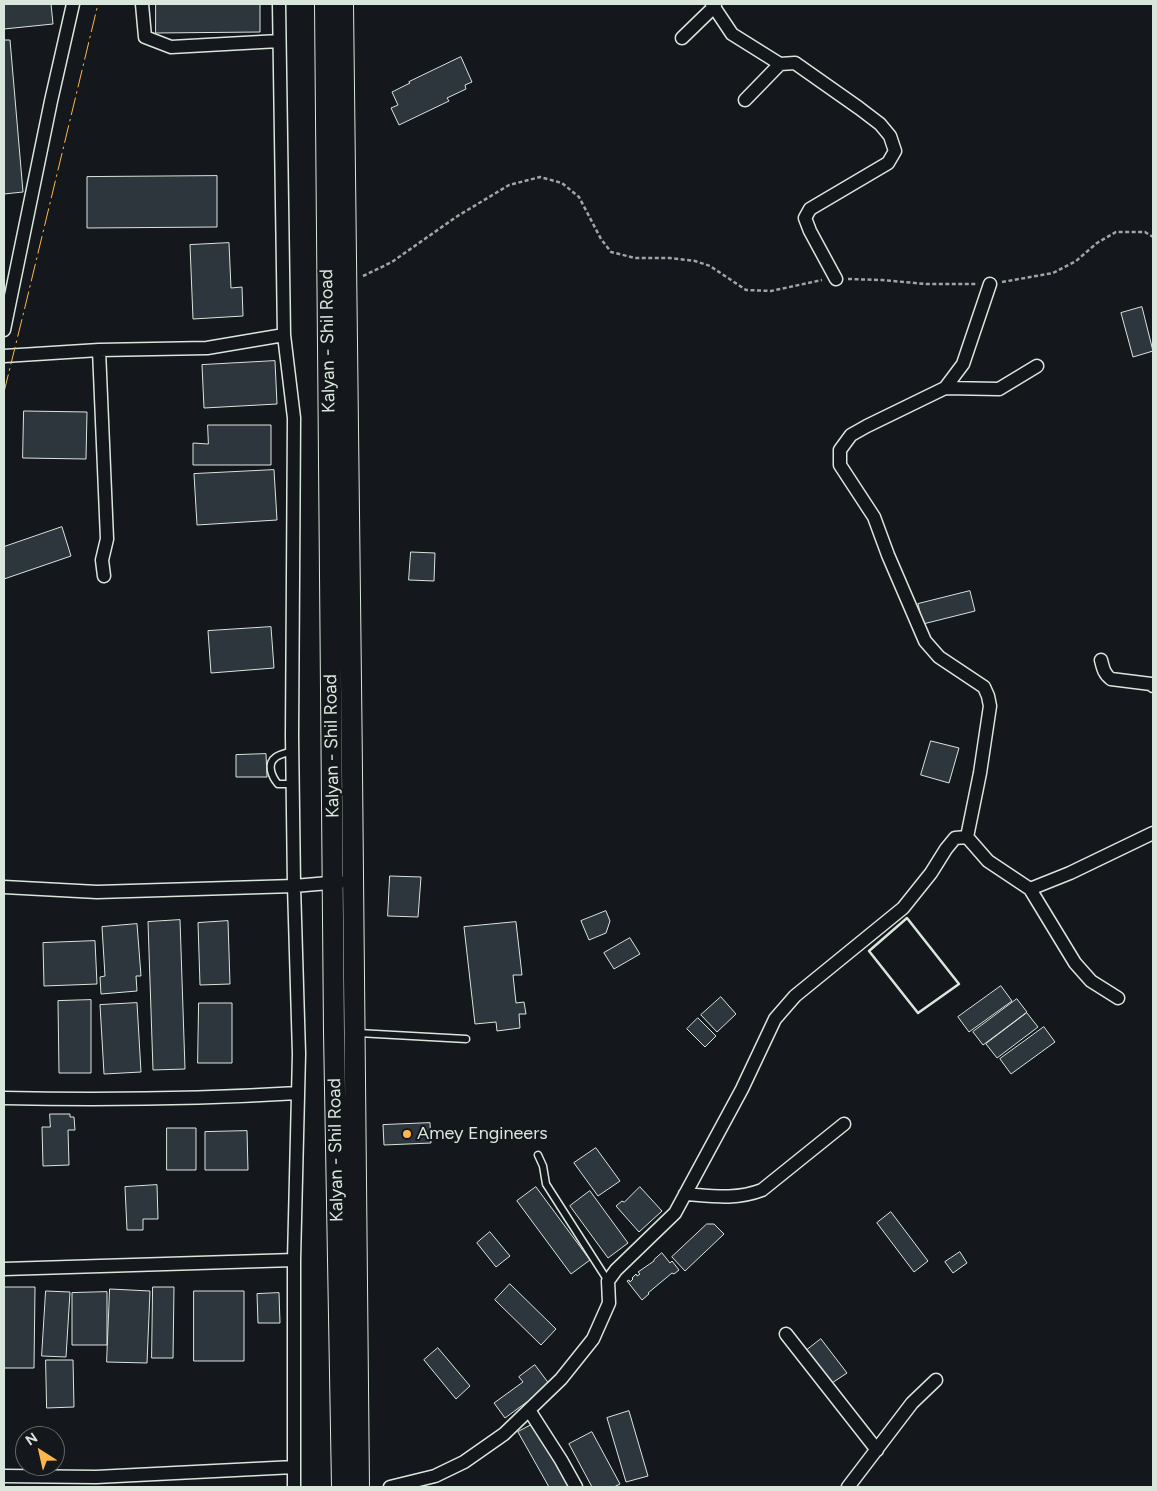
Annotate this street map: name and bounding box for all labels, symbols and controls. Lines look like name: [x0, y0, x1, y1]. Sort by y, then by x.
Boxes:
street label: Kalyan - Shil Road: [316, 269, 340, 413]
street label: Kalyan - Shil Road: [320, 674, 344, 818]
street label: Kalyan - Shil Road: [324, 1078, 348, 1222]
place label: Amey Engineers: [417, 1123, 548, 1145]
marker: Amey Engineers: [401, 1128, 413, 1140]
north arrow: [15, 1426, 65, 1476]
text: N: [22, 1429, 41, 1449]

